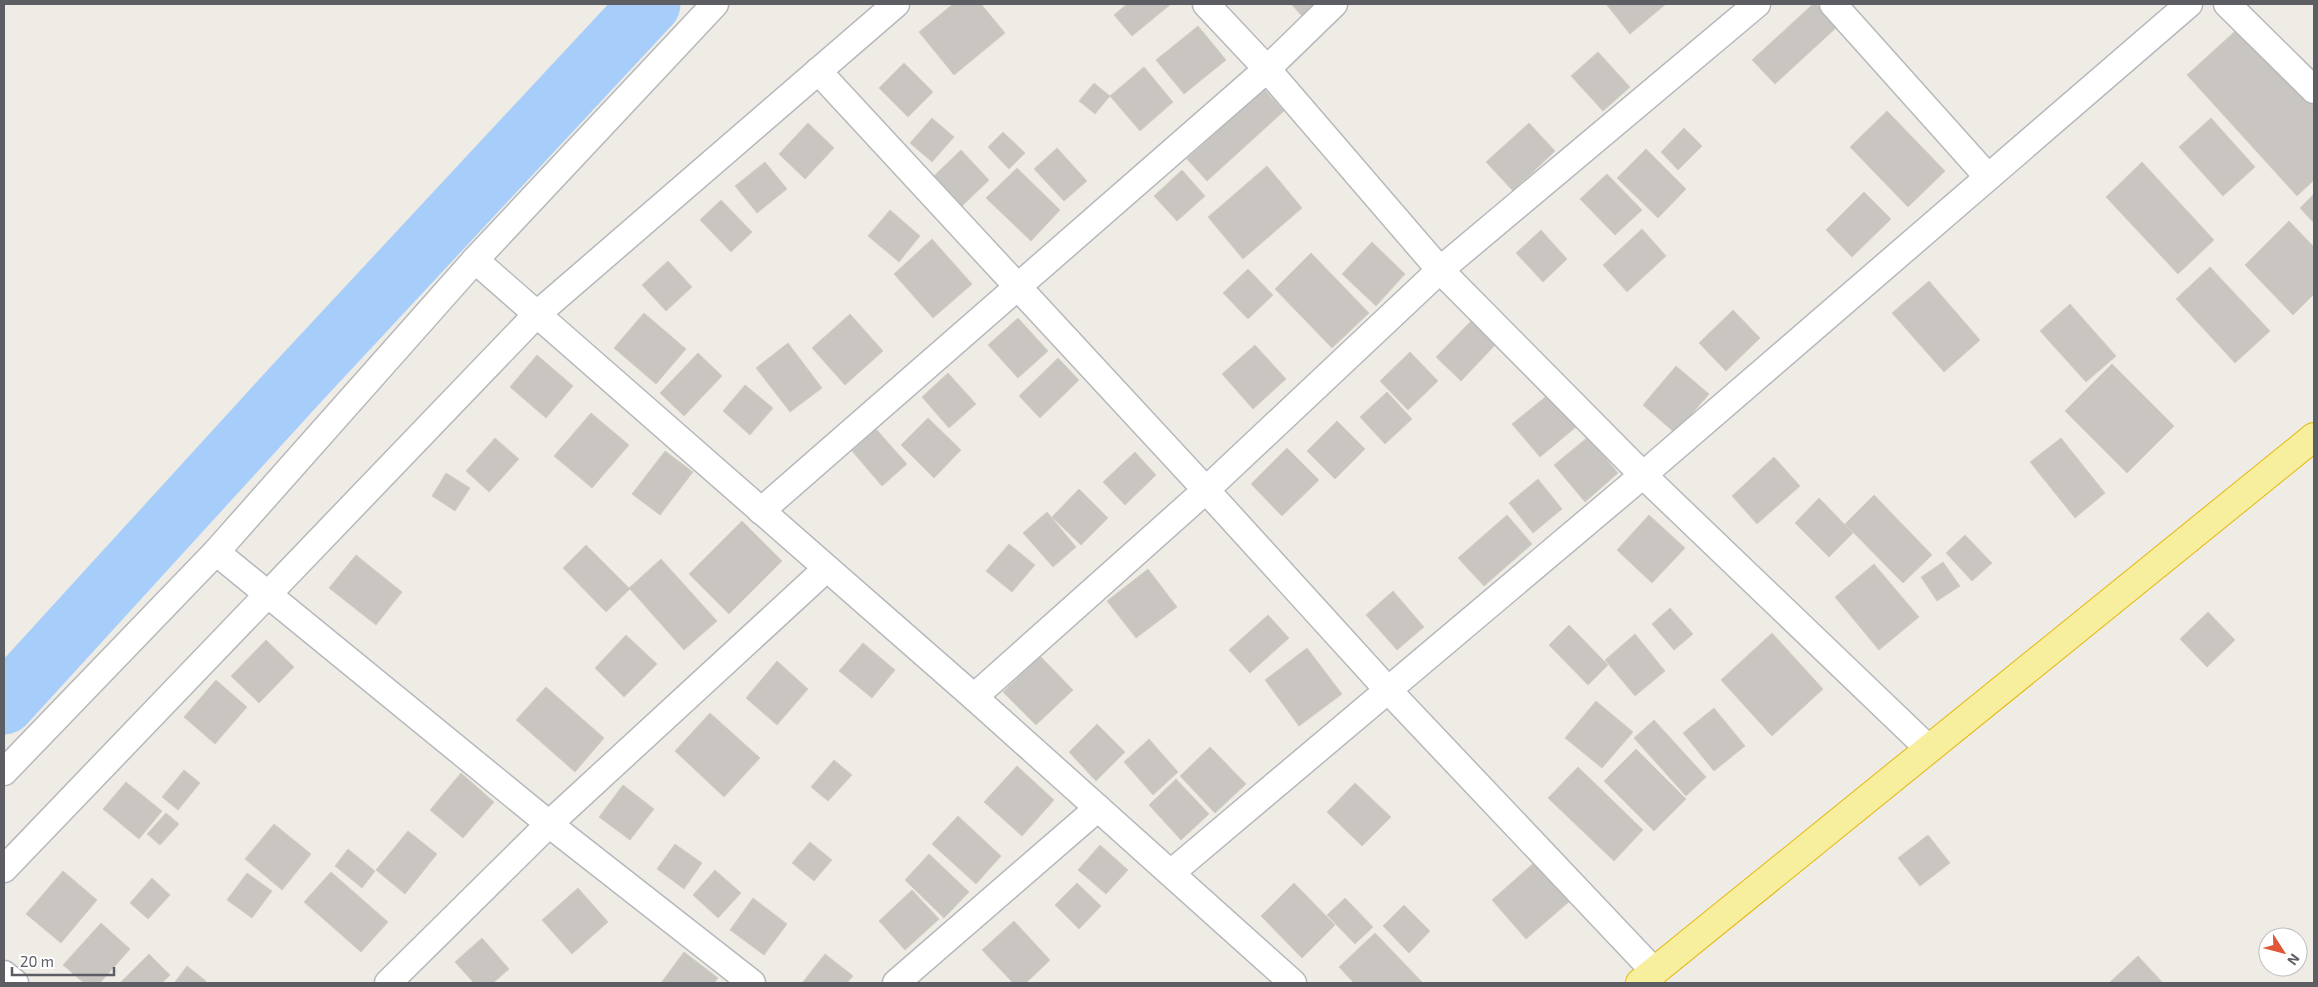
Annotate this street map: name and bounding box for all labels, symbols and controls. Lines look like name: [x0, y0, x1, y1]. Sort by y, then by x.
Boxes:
north arrow: [2258, 927, 2308, 977]
scale bar: [12, 944, 115, 976]
text: N: [2284, 951, 2304, 969]
text: 20 m: [20, 952, 54, 970]

